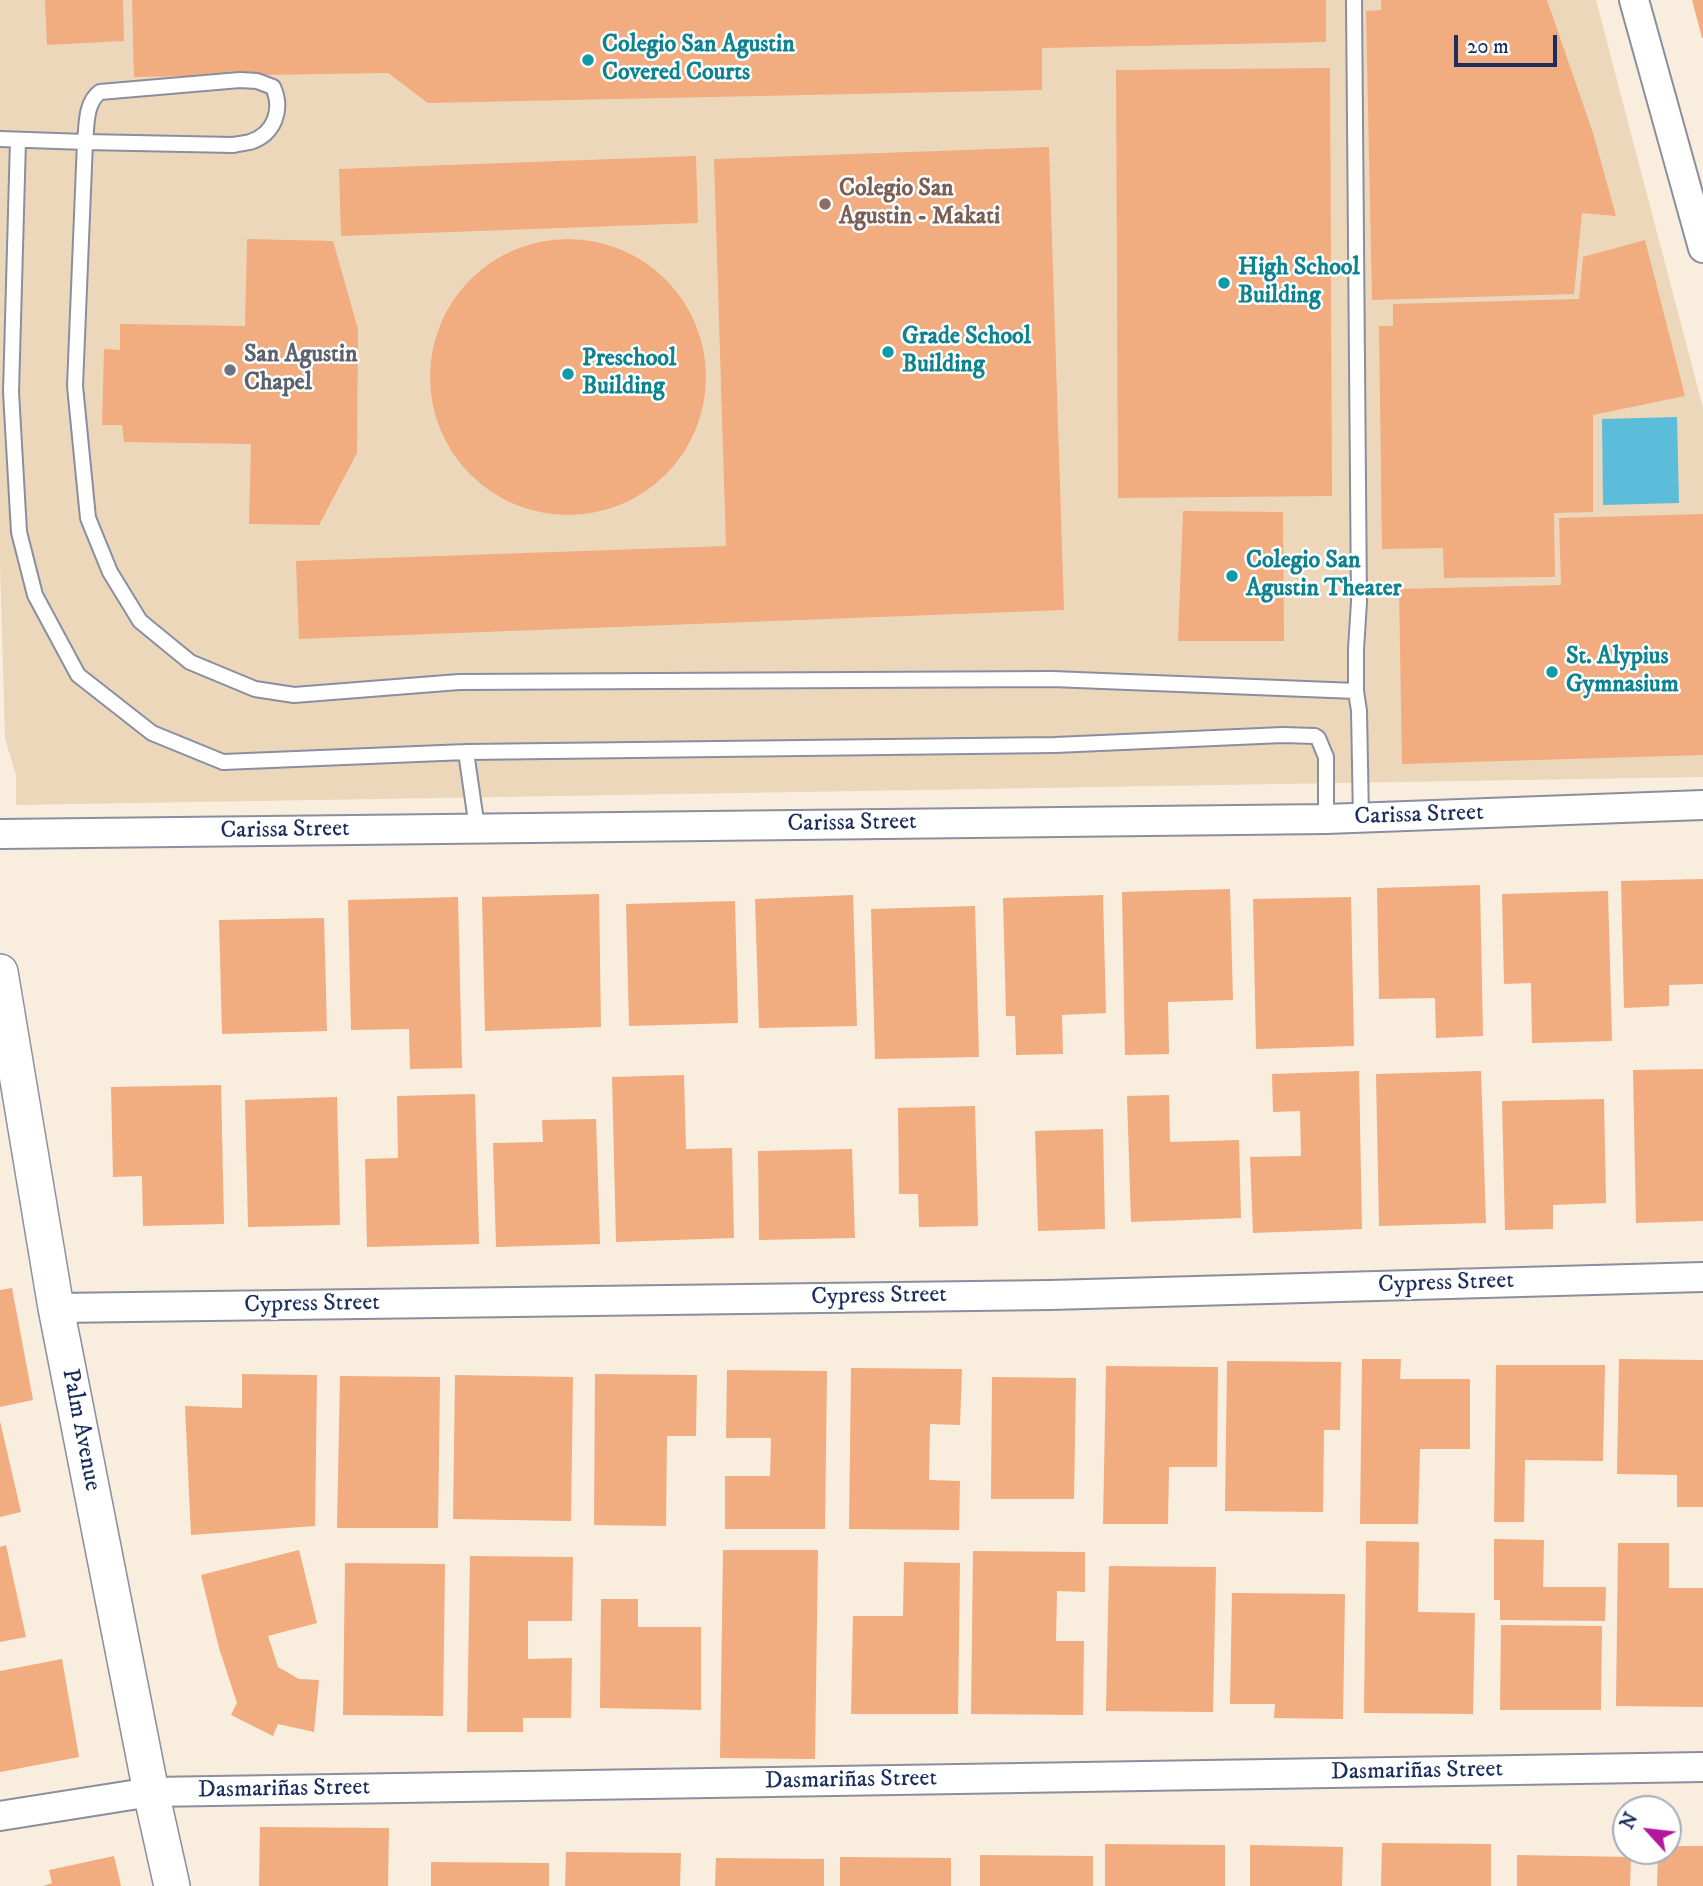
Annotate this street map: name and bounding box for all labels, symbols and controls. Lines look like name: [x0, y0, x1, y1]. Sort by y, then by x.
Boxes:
scale bar: [1458, 21, 1561, 65]
place label: Colegio San Agustin Covered Courts: [602, 32, 795, 88]
text: 20 m: [1467, 34, 1509, 60]
marker: Colegio San Agustin Covered Courts: [580, 52, 596, 68]
place label: Colegio San Agustin - Makati: [839, 176, 1000, 232]
marker: Colegio San Agustin - Makati: [817, 196, 833, 212]
place label: High School Building: [1238, 255, 1360, 311]
marker: High School Building: [1216, 275, 1232, 291]
place label: Grade School Building: [902, 324, 1031, 380]
place label: San Agustin Chapel: [244, 342, 357, 398]
marker: Grade School Building: [880, 344, 896, 360]
place label: Preschool Building: [582, 346, 676, 402]
marker: San Agustin Chapel: [222, 362, 238, 378]
marker: Preschool Building: [560, 366, 576, 382]
place label: Colegio San Agustin Theater: [1246, 548, 1402, 604]
marker: Colegio San Agustin Theater: [1224, 568, 1240, 584]
place label: St. Alypius Gymnasium: [1566, 644, 1679, 700]
marker: St. Alypius Gymnasium: [1544, 664, 1560, 680]
street label: Carissa Street: [1354, 799, 1484, 833]
street label: Carissa Street: [787, 808, 917, 840]
street label: Carissa Street: [220, 815, 350, 847]
street label: Cypress Street: [1378, 1267, 1514, 1301]
street label: Cypress Street: [811, 1281, 947, 1313]
street label: Cypress Street: [244, 1289, 380, 1321]
street label: Palm Avenue: [54, 1367, 106, 1493]
street label: Dasmariñas Street: [1331, 1756, 1503, 1788]
street label: Dasmariñas Street: [765, 1765, 937, 1797]
street label: Dasmariñas Street: [198, 1774, 370, 1806]
north arrow: [1612, 1795, 1682, 1865]
text: N: [1616, 1809, 1643, 1833]

